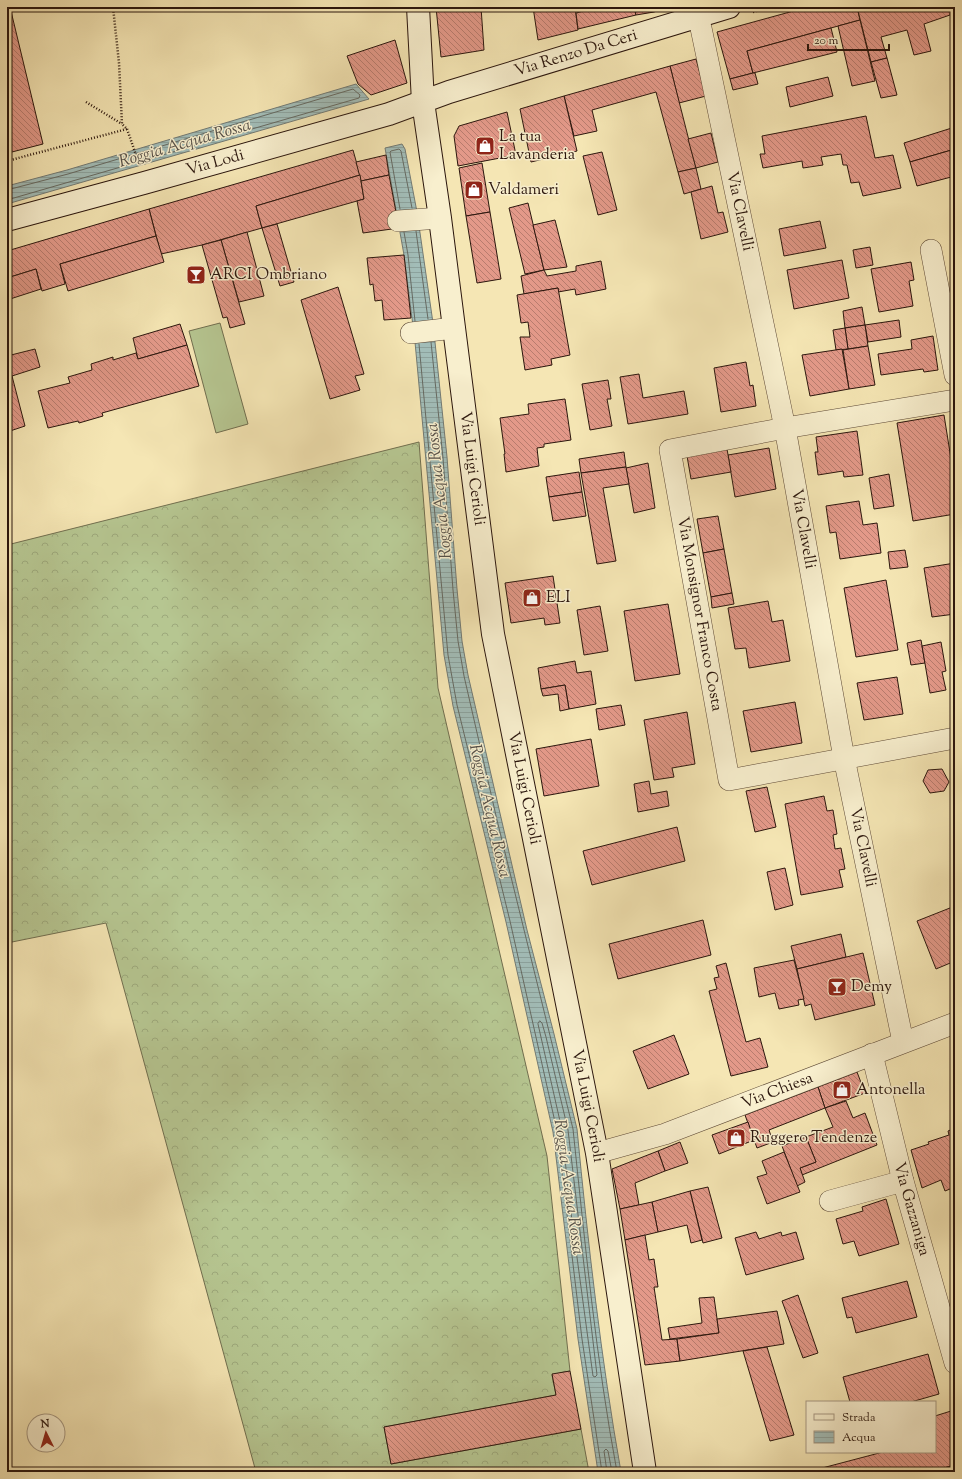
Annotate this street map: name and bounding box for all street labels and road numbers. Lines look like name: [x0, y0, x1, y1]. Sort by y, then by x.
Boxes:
street label: Via Renzo Da Ceri: [512, 24, 641, 83]
street label: Via Lodi: [184, 144, 247, 182]
street label: Via Clavelli: [720, 170, 759, 254]
street label: Via Luigi Cerioli: [453, 410, 491, 527]
street label: Via Clavelli: [785, 487, 822, 571]
street label: Via Monsignor Franco Costa: [671, 515, 728, 714]
street label: Via Luigi Cerioli: [501, 730, 547, 847]
street label: Via Clavelli: [843, 806, 882, 890]
street label: Via Luigi Cerioli: [565, 1047, 610, 1164]
street label: Via Chiesa: [738, 1067, 817, 1115]
street label: Via Gazzaniga: [887, 1160, 936, 1259]

